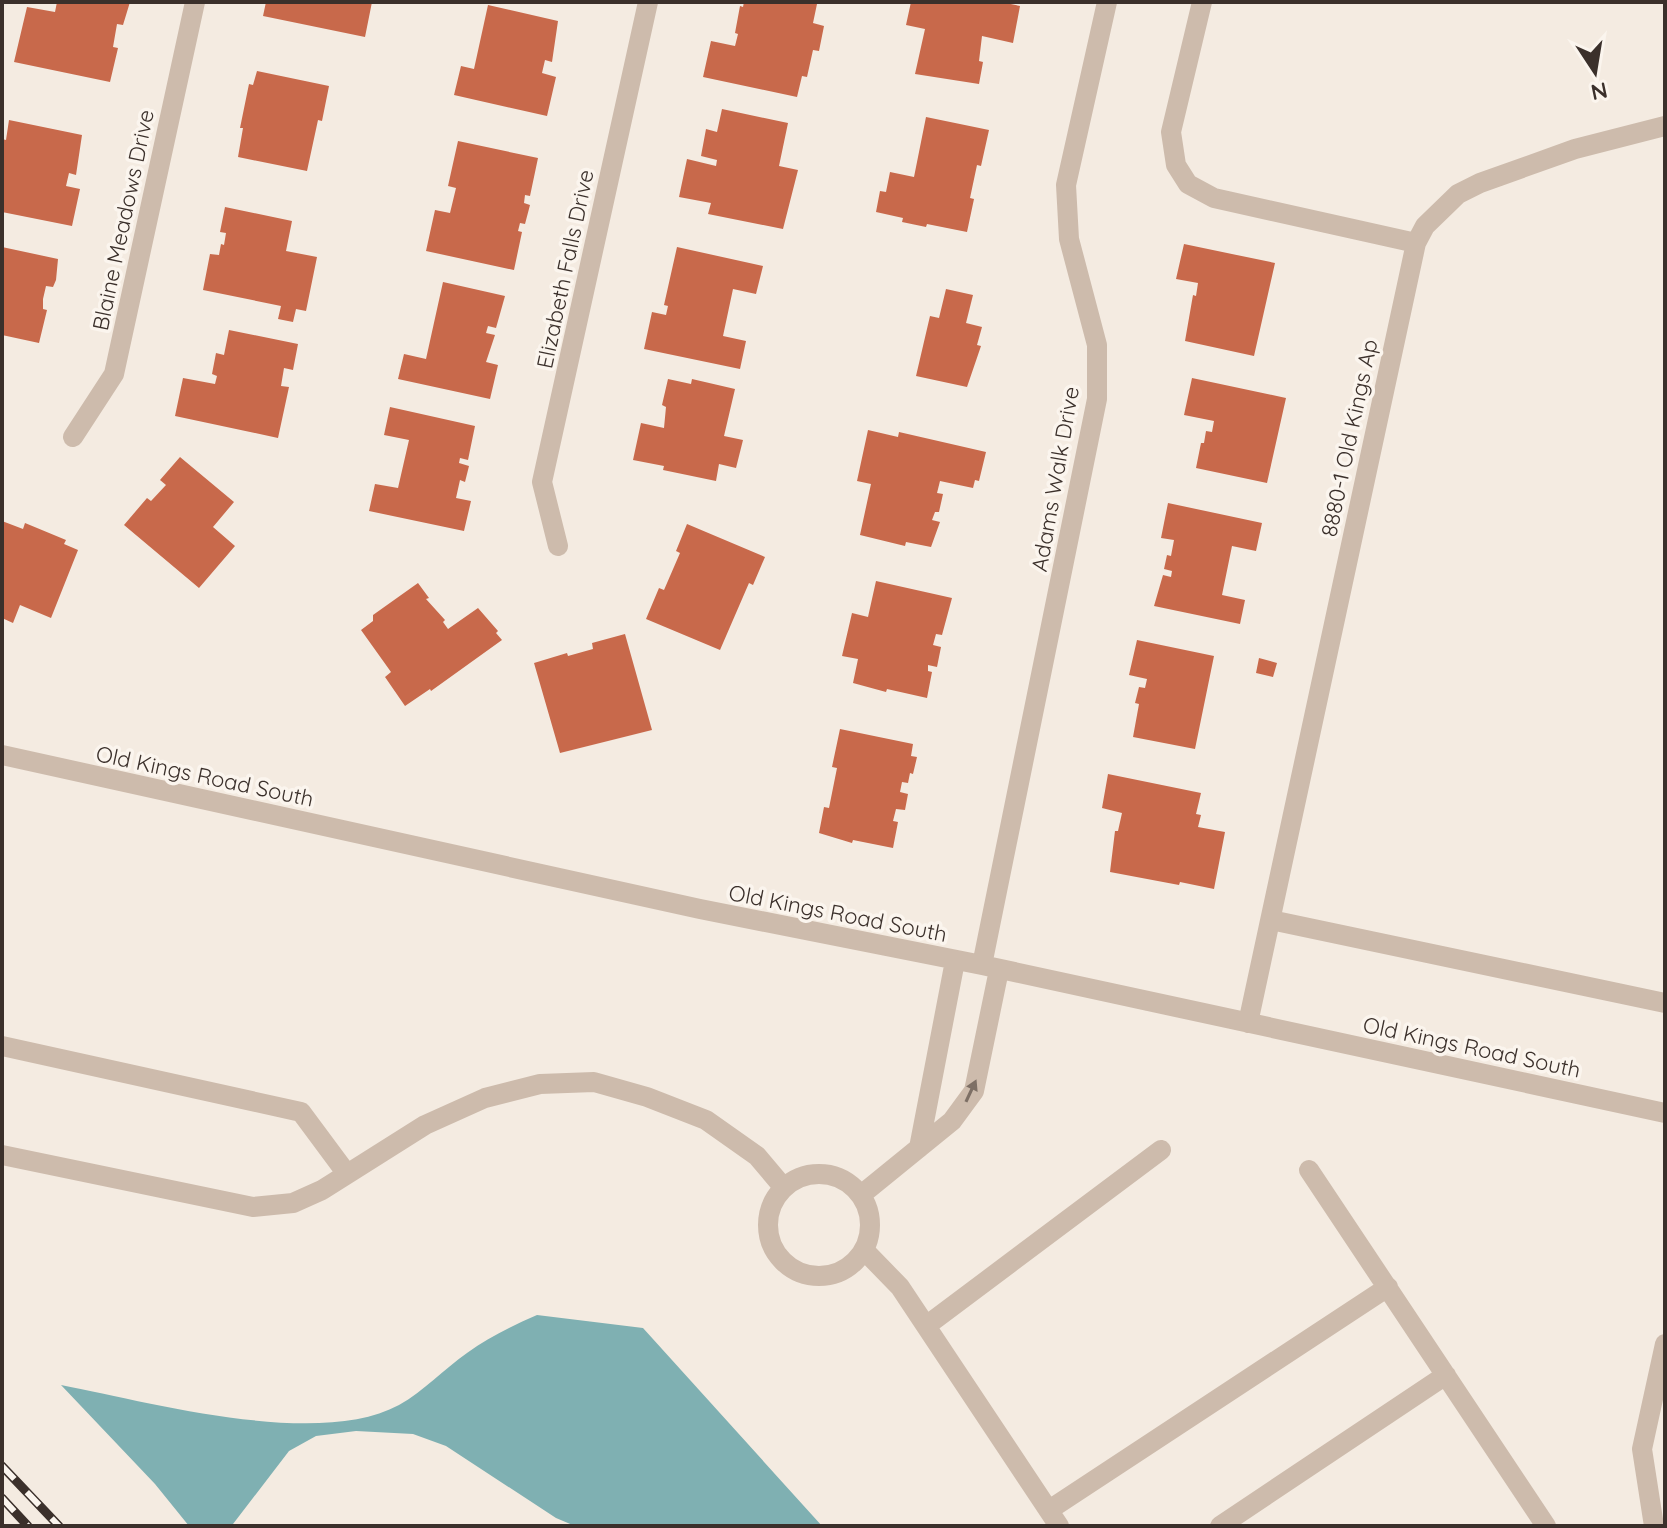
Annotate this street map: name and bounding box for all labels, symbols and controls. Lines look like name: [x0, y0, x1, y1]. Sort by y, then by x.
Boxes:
north arrow: [1555, 32, 1635, 112]
text: N: [1588, 76, 1610, 107]
street label: Blaine Meadows Drive: [86, 107, 160, 333]
street label: Elizabeth Falls Drive: [530, 167, 600, 371]
street label: 8880-1 Old Kings Ap: [1314, 337, 1384, 539]
street label: Adams Walk Drive: [1025, 384, 1085, 574]
street label: Old Kings Road South: [94, 739, 316, 813]
street label: Old Kings Road South: [726, 878, 950, 948]
street label: Old Kings Road South: [1361, 1010, 1583, 1084]
one-way arrow: [964, 1080, 977, 1103]

